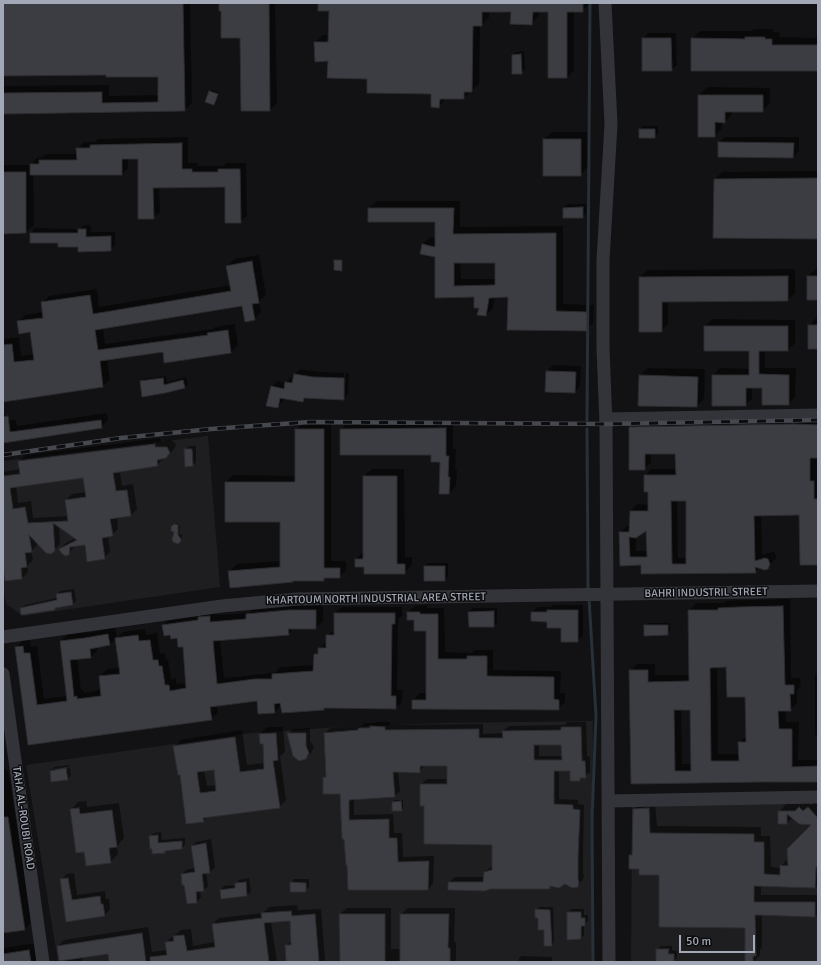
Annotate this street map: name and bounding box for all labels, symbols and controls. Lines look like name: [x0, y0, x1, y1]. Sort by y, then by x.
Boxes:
street label: BAHRI INDUSTRIL STREET: [644, 585, 768, 601]
street label: KHARTOUM NORTH INDUSTRIAL AREA STREET: [266, 590, 486, 608]
street label: TAHA AL-ROUBI ROAD: [9, 765, 37, 871]
scale bar: [681, 927, 757, 953]
text: 50 m: [686, 934, 711, 949]

